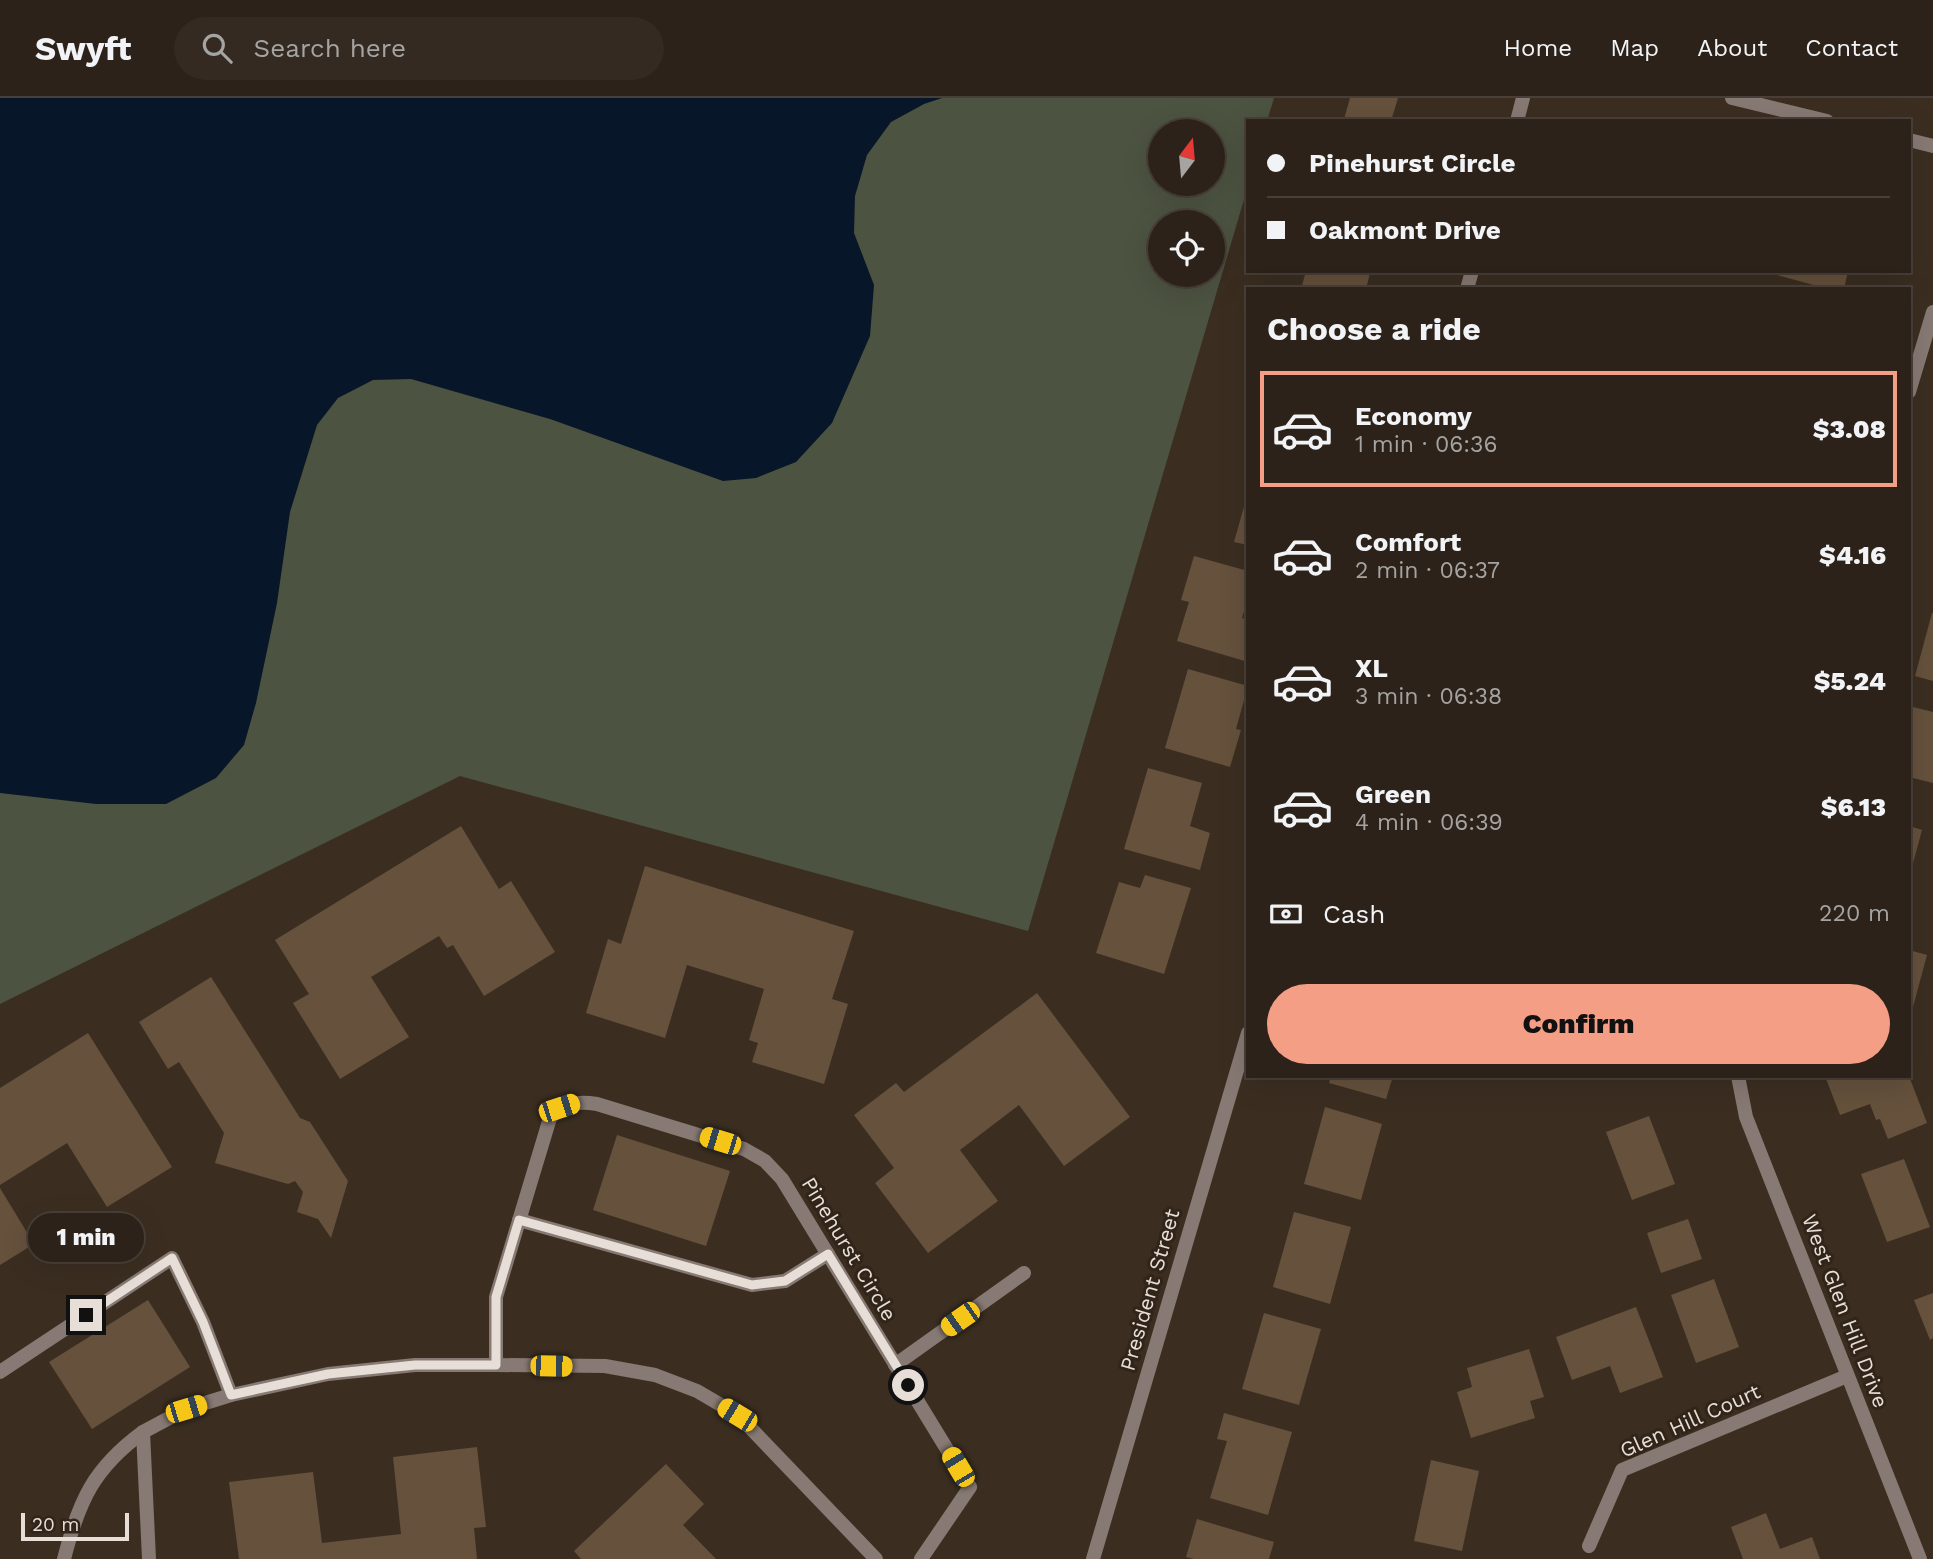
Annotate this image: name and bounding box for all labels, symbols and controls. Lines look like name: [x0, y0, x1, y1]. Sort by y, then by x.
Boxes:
search box: [174, 17, 664, 80]
text: Swyft: [35, 29, 132, 68]
icon: search: [198, 29, 236, 67]
text: Search here: [254, 33, 406, 63]
text: Home: [1504, 34, 1572, 62]
text: Map: [1610, 34, 1659, 62]
text: About: [1697, 34, 1767, 62]
text: Contact: [1805, 34, 1898, 62]
north arrow: [1148, 119, 1225, 196]
map controls: [1148, 119, 1225, 287]
text: Pinehurst Circle: [1309, 148, 1516, 178]
button: locate: [1148, 210, 1225, 287]
text: Oakmont Drive: [1309, 215, 1501, 245]
text: Choose a ride: [1267, 310, 1481, 348]
icon: car: [1271, 398, 1334, 461]
text: Economy: [1355, 401, 1472, 431]
text: $3.08: [1813, 414, 1886, 444]
text: 1 min · 06:36: [1355, 431, 1497, 458]
icon: car: [1271, 524, 1334, 587]
text: Comfort: [1355, 527, 1461, 557]
text: $4.16: [1819, 540, 1886, 570]
text: 2 min · 06:37: [1355, 557, 1500, 584]
icon: car: [1271, 650, 1334, 713]
text: XL: [1355, 653, 1388, 683]
text: $5.24: [1814, 666, 1886, 696]
text: 3 min · 06:38: [1355, 683, 1502, 710]
icon: car: [1271, 776, 1334, 839]
text: Green: [1355, 779, 1431, 809]
text: $6.13: [1821, 792, 1886, 822]
text: 4 min · 06:39: [1355, 809, 1503, 836]
icon: cash: [1267, 895, 1305, 933]
text: Cash: [1323, 899, 1385, 929]
text: 220 m: [1819, 900, 1890, 927]
button: Confirm: [1267, 984, 1890, 1064]
car: [536, 1092, 583, 1124]
car: [697, 1125, 744, 1157]
street label: Pinehurst Circle: [797, 1172, 902, 1325]
street label: President Street: [1114, 1206, 1185, 1374]
street label: West Glen Hill Drive: [1797, 1211, 1894, 1411]
callout: 1 min: [28, 1214, 144, 1262]
text: 1 min: [56, 1224, 116, 1251]
car: [937, 1298, 984, 1340]
route end: [70, 1299, 102, 1331]
car: [530, 1355, 573, 1377]
route start: [892, 1369, 924, 1401]
street label: Glen Hill Court: [1616, 1378, 1764, 1463]
car: [163, 1393, 210, 1425]
car: [714, 1395, 761, 1435]
car: [939, 1444, 978, 1490]
scale bar: [21, 1510, 130, 1542]
text: 20 m: [32, 1513, 79, 1536]

